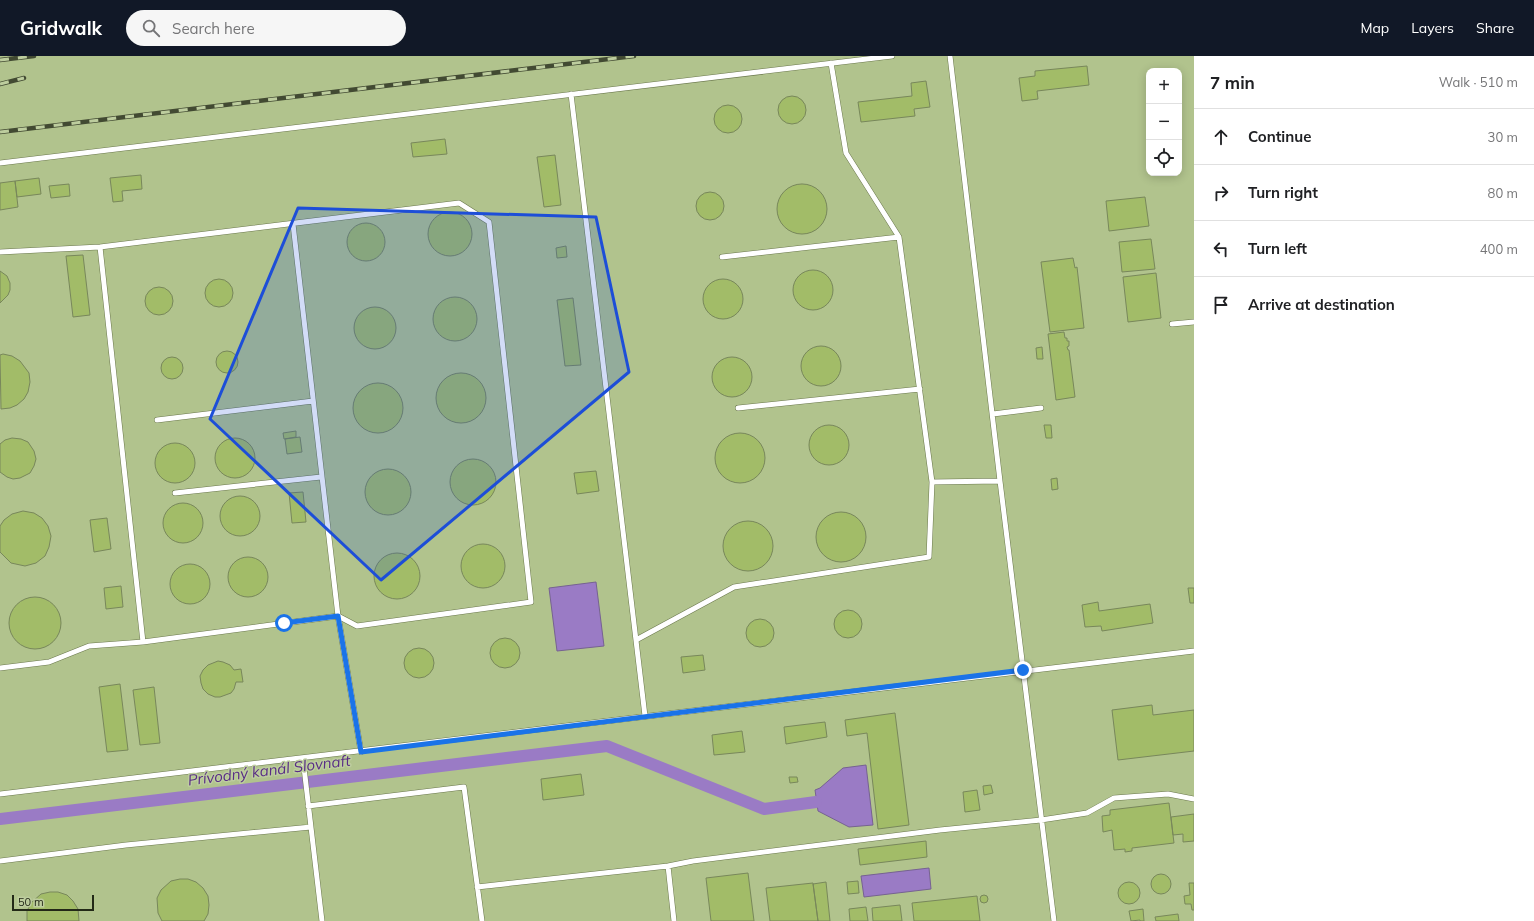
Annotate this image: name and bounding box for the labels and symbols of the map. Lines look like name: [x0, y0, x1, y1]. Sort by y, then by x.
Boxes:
route start: [275, 614, 293, 632]
route end: [1014, 661, 1032, 679]
water label: Prívodný kanál Slovnaft: [187, 751, 352, 789]
scale bar: [12, 893, 94, 912]

